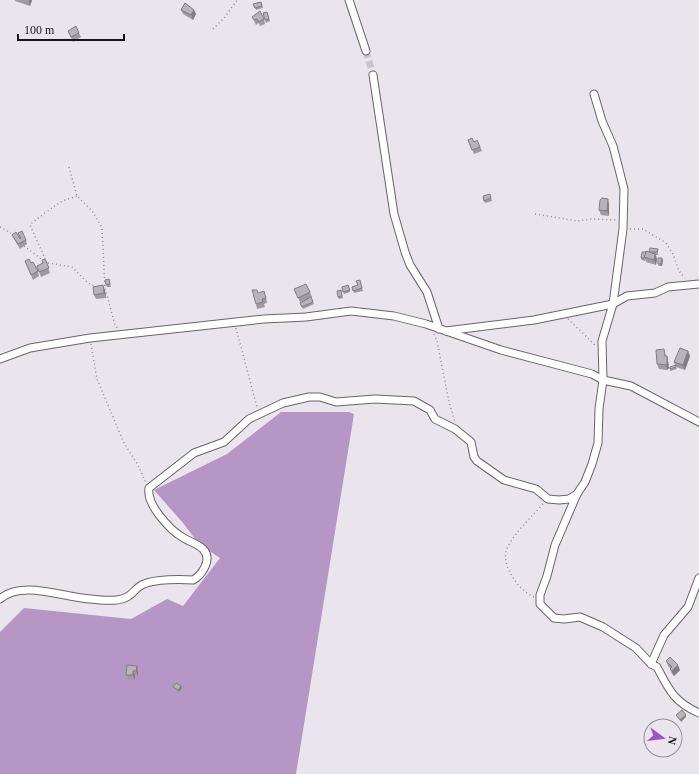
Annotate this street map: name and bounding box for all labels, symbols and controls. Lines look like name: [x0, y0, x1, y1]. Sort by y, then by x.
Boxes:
scale bar: [18, 16, 124, 42]
text: 100 m: [24, 23, 55, 37]
north arrow: [643, 718, 683, 758]
text: N: [666, 735, 679, 746]

